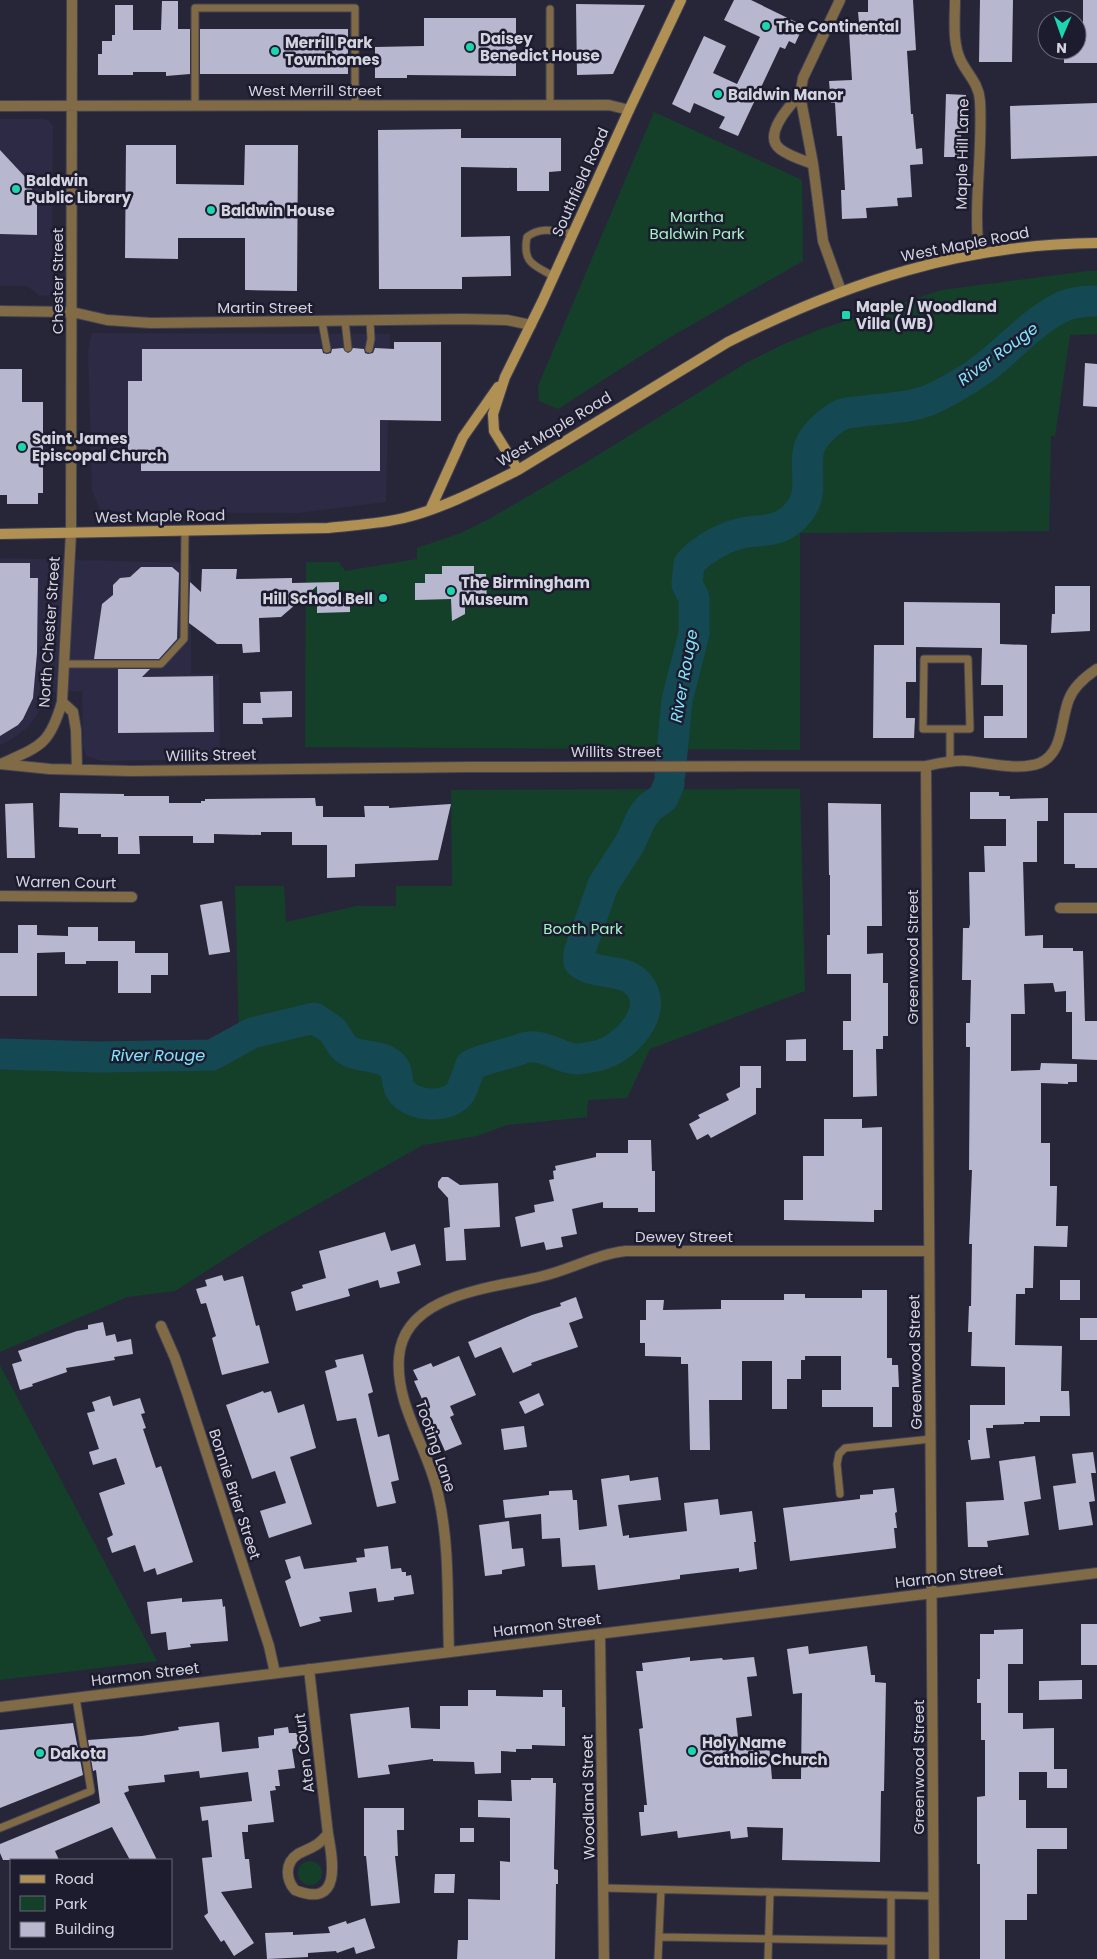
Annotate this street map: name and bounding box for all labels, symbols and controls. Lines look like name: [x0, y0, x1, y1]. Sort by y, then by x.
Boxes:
north arrow: [1037, 10, 1087, 60]
place label: The Continental: [776, 16, 899, 37]
marker: The Continental: [760, 20, 772, 32]
place label: Daisey Benedict House: [480, 28, 600, 66]
place label: Merrill Park Townhomes: [285, 32, 380, 70]
text: N: [1056, 38, 1067, 58]
marker: Daisey Benedict House: [464, 41, 476, 53]
marker: Merrill Park Townhomes: [269, 45, 281, 57]
street label: West Merrill Street: [248, 80, 382, 101]
place label: Baldwin Manor: [728, 84, 844, 105]
marker: Baldwin Manor: [712, 88, 724, 100]
street label: Maple Hill Lane: [951, 98, 973, 210]
street label: Southfield Road: [546, 124, 614, 240]
place label: Baldwin Public Library: [26, 170, 132, 208]
marker: Baldwin Public Library: [10, 183, 22, 195]
place label: Baldwin House: [221, 200, 335, 221]
marker: Baldwin House: [205, 204, 217, 216]
park label: Martha Baldwin Park: [650, 206, 745, 244]
street label: West Maple Road: [899, 221, 1031, 267]
street label: Chester Street: [47, 228, 68, 334]
place label: Maple / Woodland Villa (WB): [856, 296, 997, 334]
street label: Martin Street: [217, 297, 313, 318]
marker: Maple / Woodland Villa (WB): [840, 309, 852, 321]
water label: River Rouge: [953, 317, 1043, 391]
street label: West Maple Road: [493, 386, 615, 472]
place label: Saint James Episcopal Church: [32, 428, 167, 466]
marker: Saint James Episcopal Church: [16, 441, 28, 453]
street label: West Maple Road: [95, 504, 225, 528]
street label: North Chester Street: [33, 556, 65, 708]
place label: The Birmingham Museum: [461, 572, 590, 610]
marker: The Birmingham Museum: [445, 585, 457, 597]
place label: Hill School Bell: [262, 588, 373, 609]
marker: Hill School Bell: [377, 592, 389, 604]
water label: River Rouge: [664, 628, 704, 724]
street label: Willits Street: [571, 741, 661, 762]
street label: Willits Street: [166, 744, 256, 766]
street label: Warren Court: [15, 871, 117, 893]
street label: Greenwood Street: [902, 889, 923, 1025]
park label: Booth Park: [543, 918, 623, 939]
water label: River Rouge: [111, 1044, 205, 1067]
street label: Dewey Street: [635, 1226, 733, 1247]
street label: Greenwood Street: [903, 1294, 927, 1430]
street label: Tooting Lane: [410, 1397, 462, 1495]
street label: Bonnie Brier Street: [204, 1426, 266, 1562]
street label: Harmon Street: [894, 1559, 1004, 1593]
street label: Harmon Street: [492, 1608, 602, 1642]
street label: Harmon Street: [90, 1657, 200, 1691]
street label: Greenwood Street: [908, 1699, 929, 1835]
street label: Aten Court: [289, 1712, 319, 1794]
place label: Holy Name Catholic Church: [702, 1732, 828, 1770]
street label: Woodland Street: [576, 1734, 600, 1860]
place label: Dakota: [50, 1743, 106, 1764]
marker: Holy Name Catholic Church: [686, 1745, 698, 1757]
marker: Dakota: [34, 1747, 46, 1759]
legend: [10, 1859, 172, 1949]
text: Road: [55, 1868, 94, 1889]
text: Park: [55, 1893, 87, 1914]
text: Building: [55, 1918, 115, 1939]

